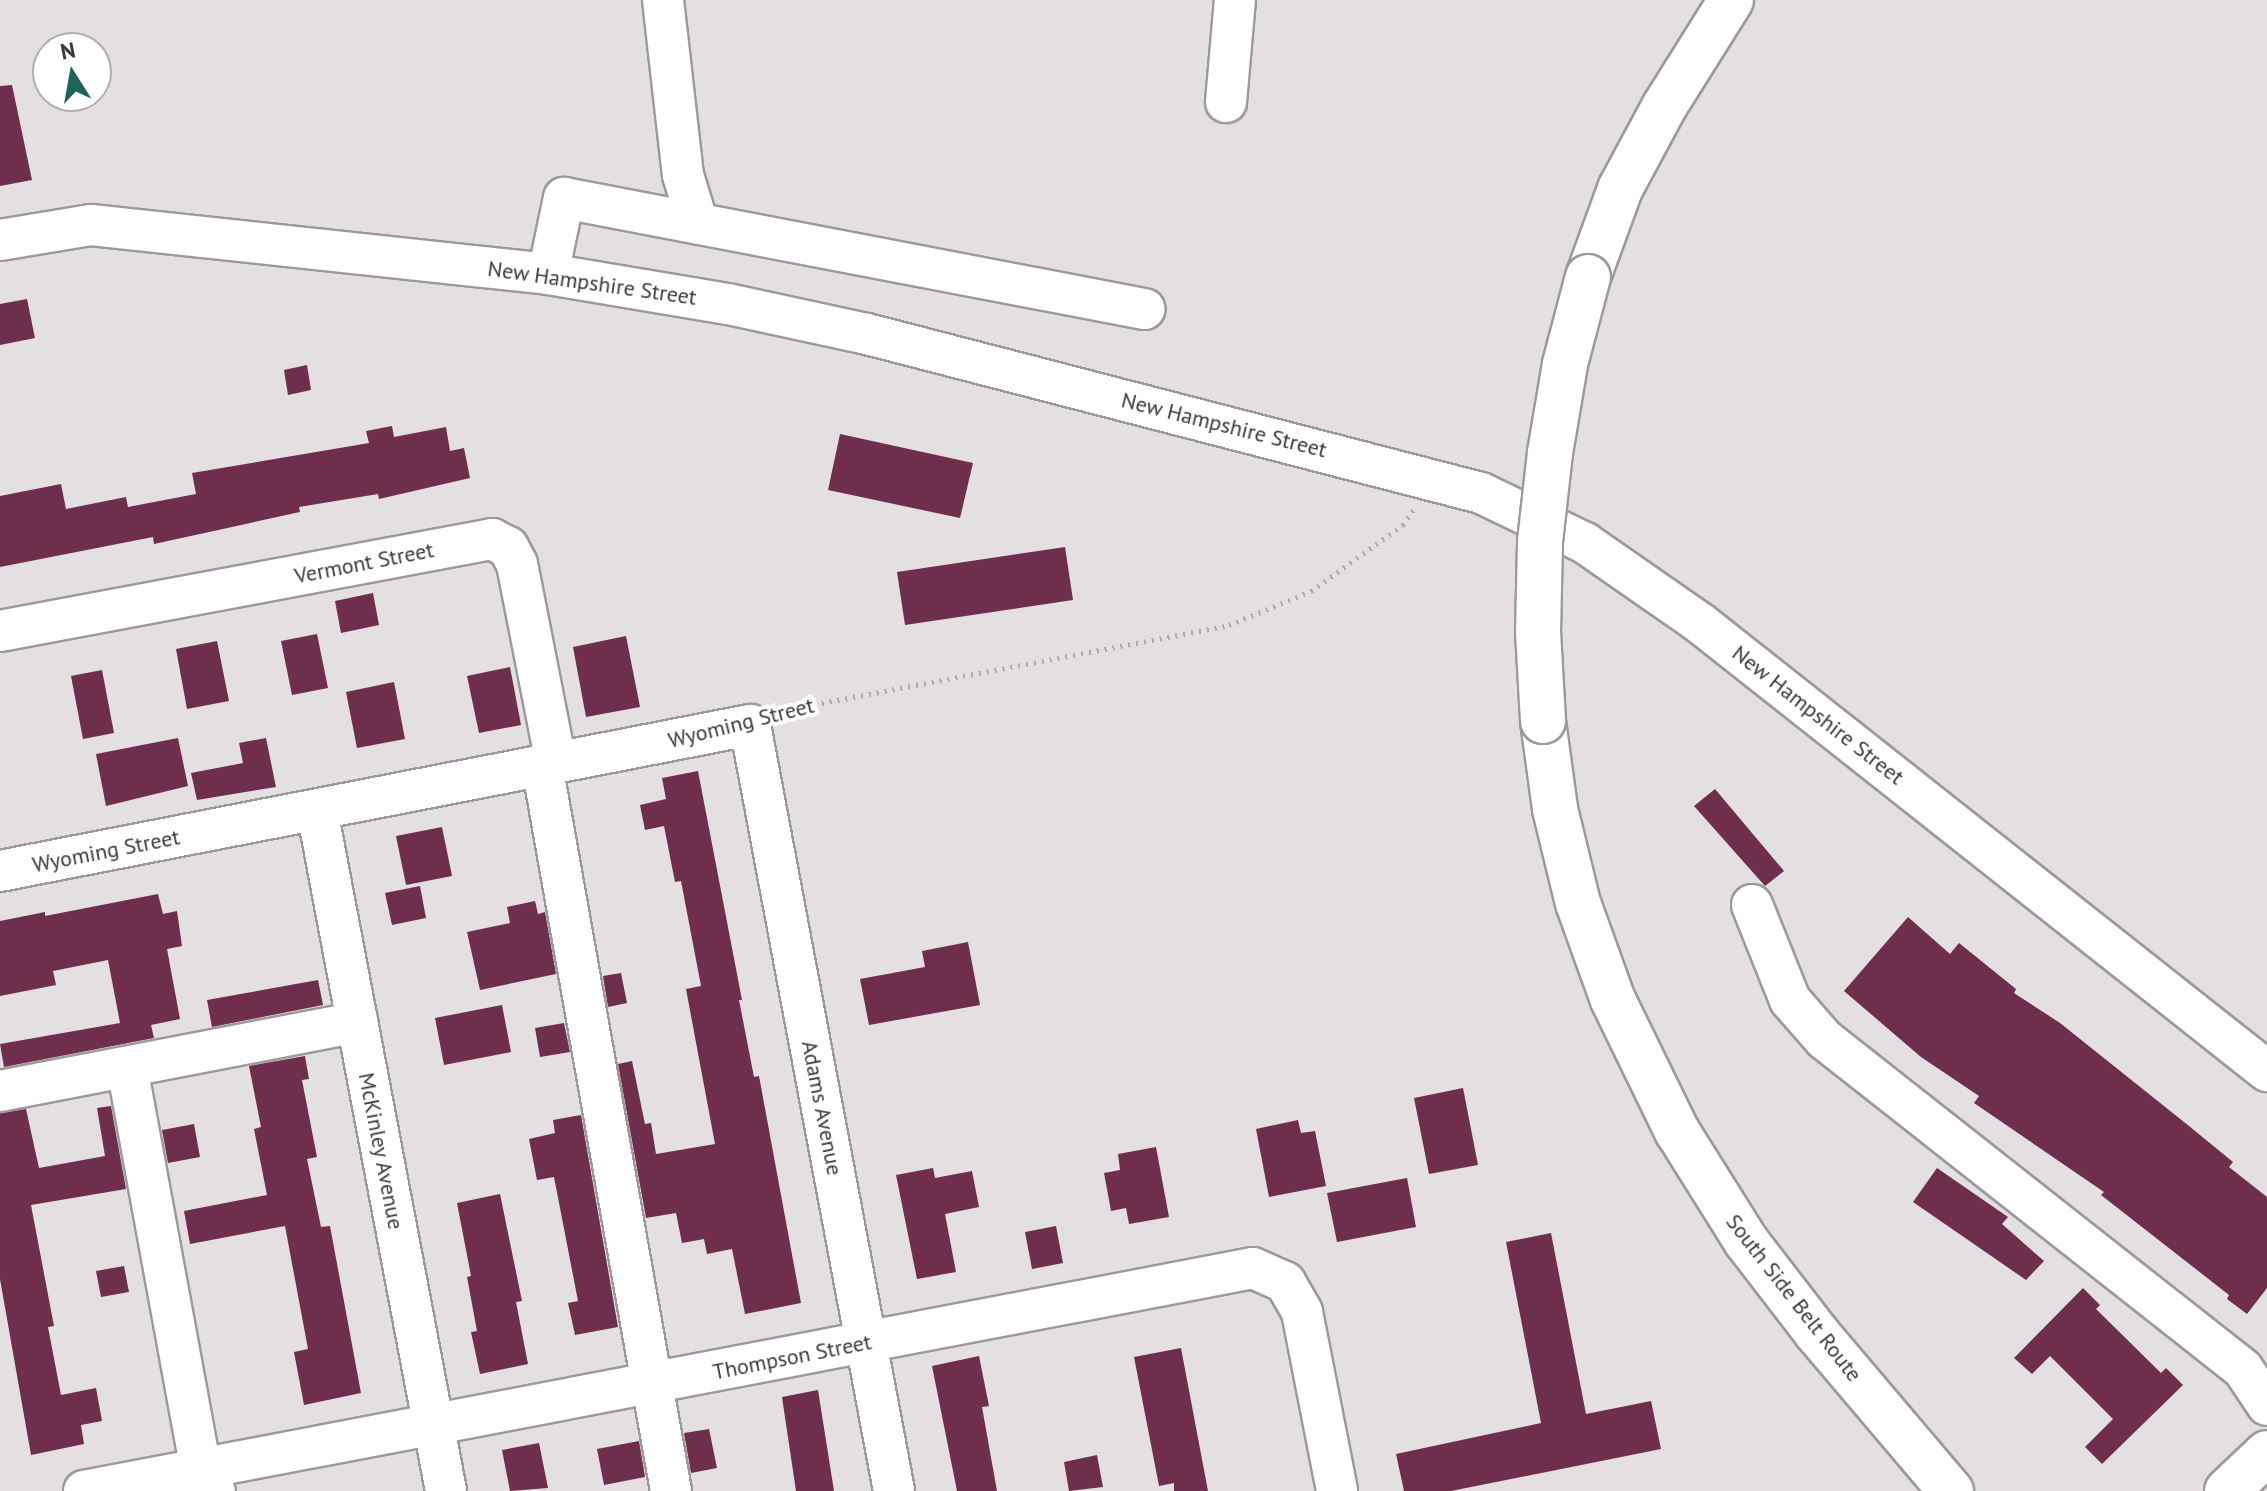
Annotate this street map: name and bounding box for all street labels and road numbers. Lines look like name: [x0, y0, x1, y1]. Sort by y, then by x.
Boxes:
street label: New Hampshire Street: [486, 255, 698, 311]
street label: New Hampshire Street: [1118, 387, 1330, 463]
street label: Vermont Street: [292, 537, 436, 589]
street label: New Hampshire Street: [1727, 640, 1909, 790]
street label: Wyoming Street: [665, 692, 817, 754]
street label: Wyoming Street: [30, 824, 182, 878]
street label: Adams Avenue: [796, 1038, 848, 1178]
street label: McKinley Avenue: [353, 1070, 409, 1232]
street label: South Side Belt Route: [1720, 1209, 1868, 1387]
street label: Thompson Street: [710, 1329, 874, 1385]

